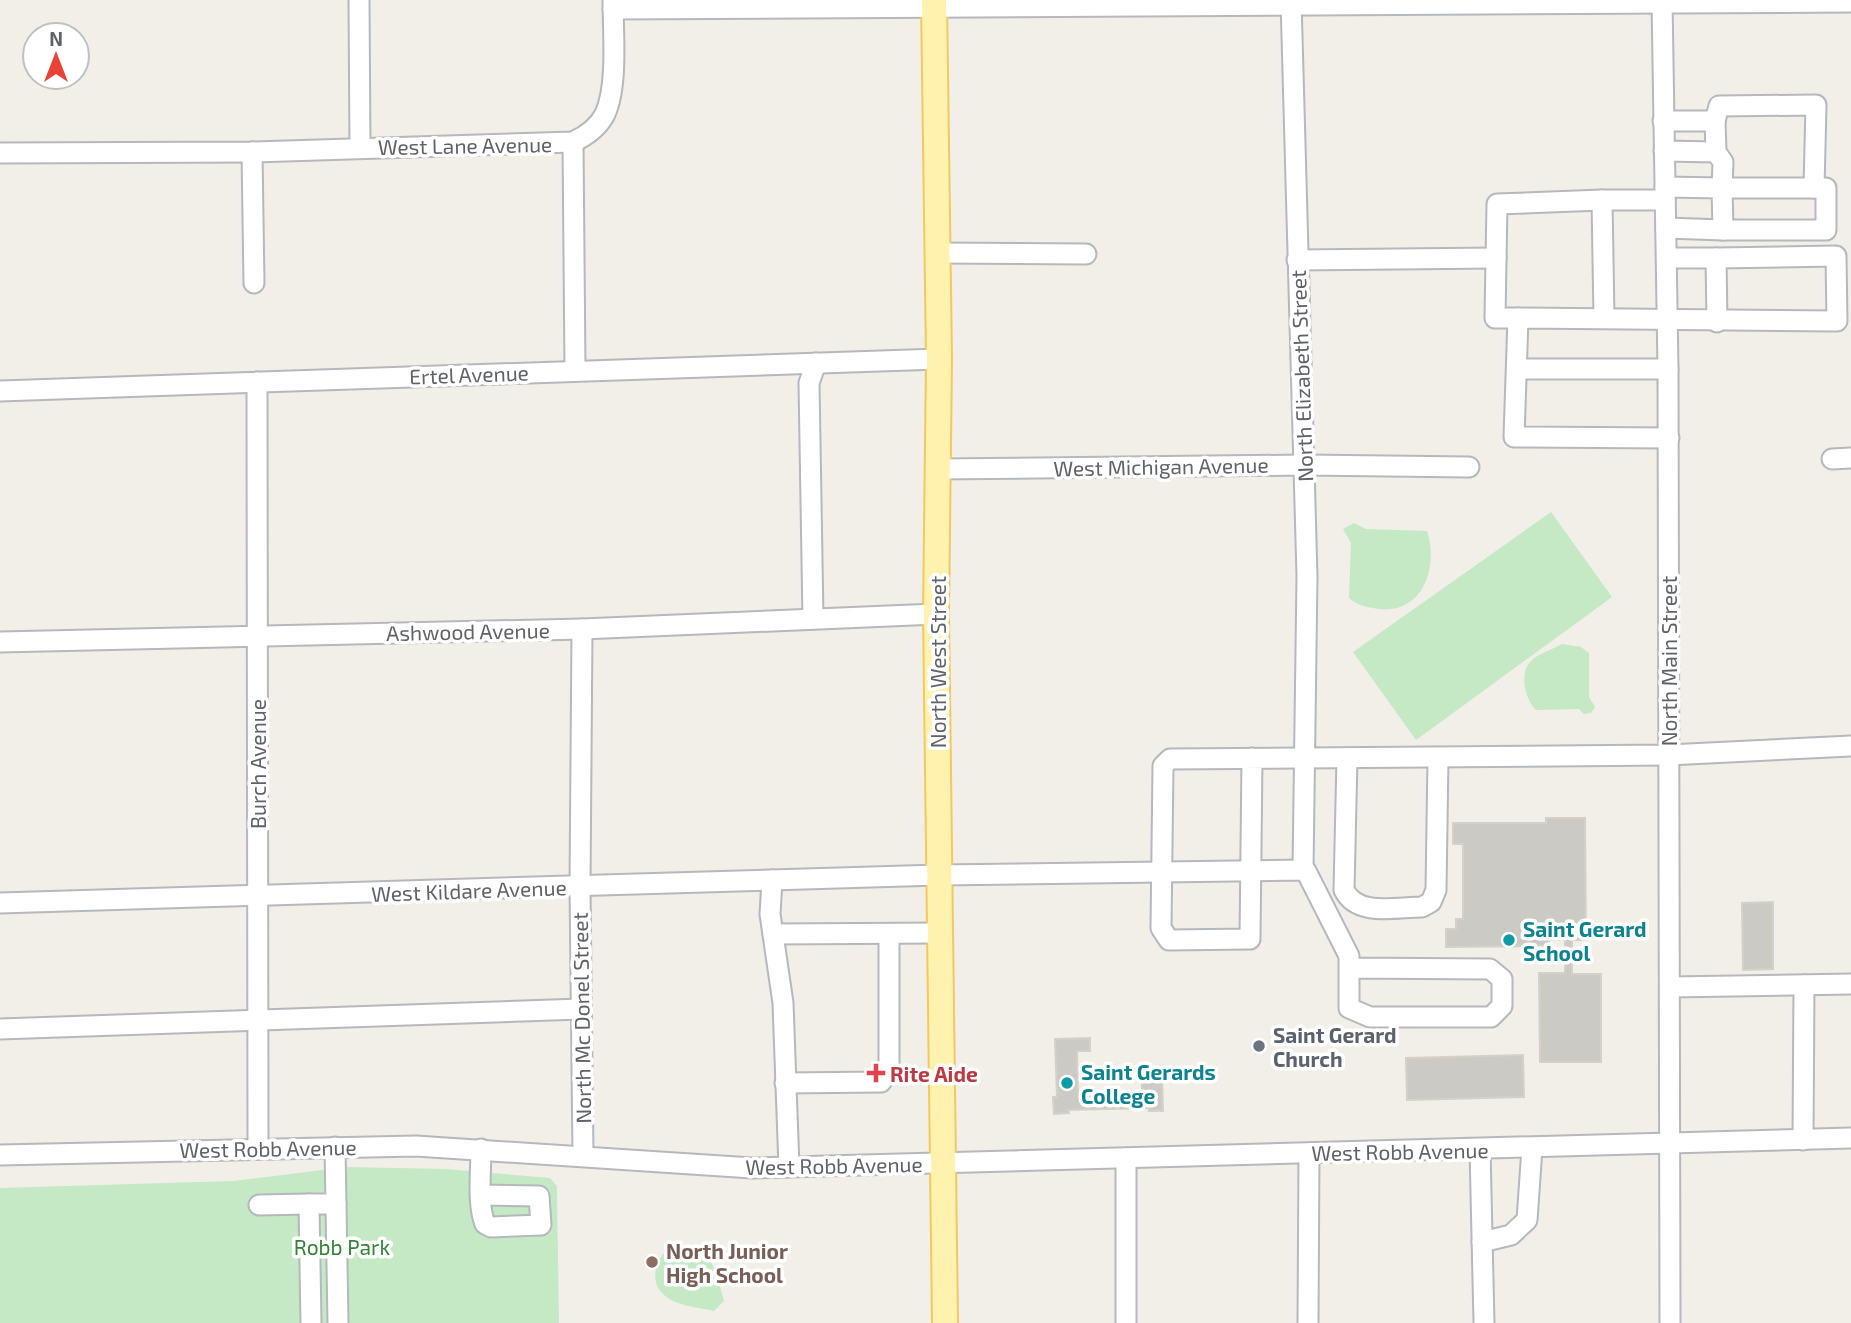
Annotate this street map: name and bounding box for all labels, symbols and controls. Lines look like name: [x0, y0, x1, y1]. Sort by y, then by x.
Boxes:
north arrow: [21, 21, 91, 91]
text: N: [49, 27, 63, 50]
street label: West Lane Avenue: [378, 131, 552, 159]
street label: North Elizabeth Street: [1285, 270, 1317, 482]
street label: Ertel Avenue: [409, 359, 529, 389]
street label: West Michigan Avenue: [1053, 452, 1269, 480]
street label: North West Street: [925, 576, 950, 748]
street label: North Main Street: [1656, 576, 1681, 746]
street label: Ashwood Avenue: [386, 617, 550, 645]
street label: Burch Avenue: [245, 699, 270, 829]
street label: West Kildare Avenue: [371, 874, 567, 906]
street label: North Mc Donel Street: [567, 912, 595, 1124]
place label: Saint Gerard School: [1523, 916, 1647, 965]
marker: Saint Gerard School: [1501, 932, 1517, 948]
place label: Saint Gerard Church: [1273, 1022, 1397, 1071]
marker: Saint Gerard Church: [1251, 1038, 1267, 1054]
place label: Saint Gerards College: [1081, 1059, 1216, 1108]
place label: Rite Aide: [890, 1061, 978, 1086]
marker: Rite Aide: [868, 1065, 884, 1081]
marker: Saint Gerards College: [1059, 1075, 1075, 1091]
street label: West Robb Avenue: [179, 1134, 357, 1162]
street label: West Robb Avenue: [1311, 1137, 1489, 1165]
street label: West Robb Avenue: [745, 1151, 923, 1179]
park label: Robb Park: [294, 1234, 390, 1259]
place label: North Junior High School: [666, 1238, 788, 1287]
marker: North Junior High School: [644, 1254, 660, 1270]

